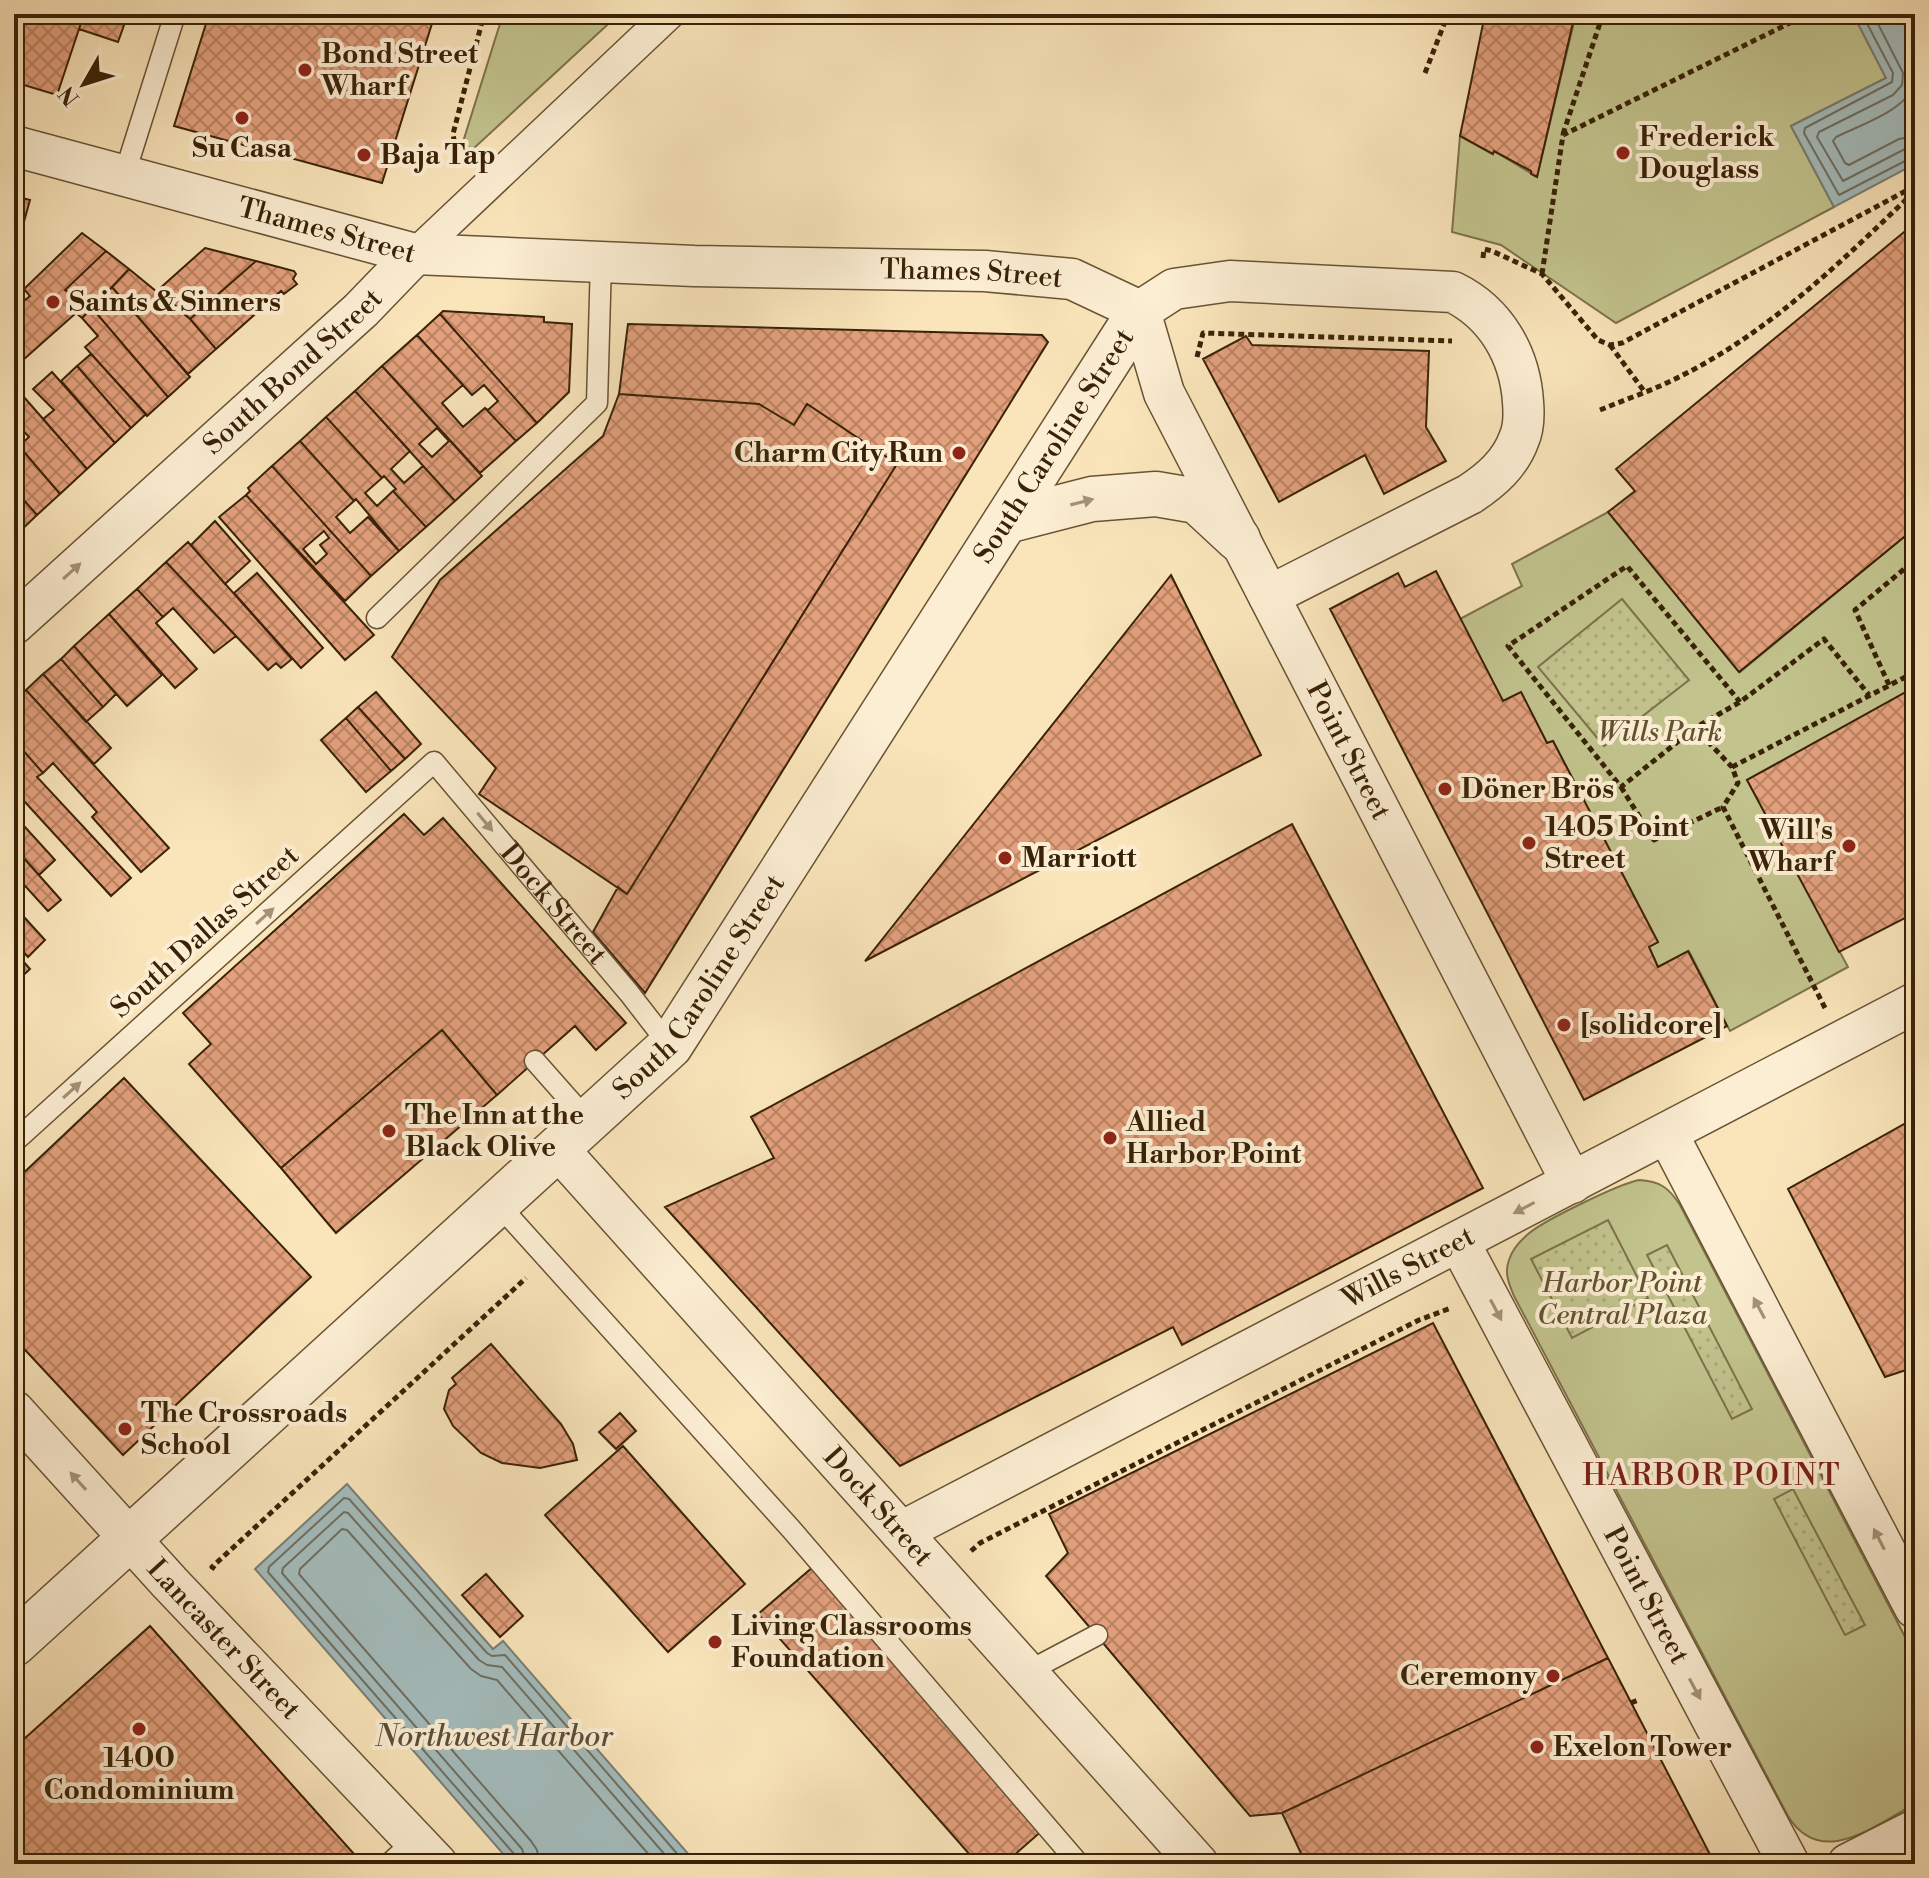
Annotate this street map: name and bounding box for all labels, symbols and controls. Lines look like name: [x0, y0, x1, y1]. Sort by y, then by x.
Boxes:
place label: Bond Street Wharf: [320, 37, 479, 104]
north arrow: [44, 44, 124, 124]
marker: Bond Street Wharf: [296, 61, 314, 79]
text: N: [53, 80, 86, 111]
marker: Su Casa: [233, 109, 251, 127]
place label: Frederick Douglass: [1639, 120, 1775, 187]
place label: Su Casa: [192, 131, 293, 166]
place label: Baja Tap: [380, 138, 496, 173]
marker: Frederick Douglass: [1614, 144, 1632, 162]
marker: Baja Tap: [355, 146, 373, 164]
street label: Thames Street: [234, 190, 420, 271]
street label: Thames Street: [880, 252, 1064, 296]
street label: South Bond Street: [196, 281, 390, 462]
place label: Saints & Sinners: [69, 285, 281, 320]
marker: Saints & Sinners: [44, 293, 62, 311]
street label: South Caroline Street: [966, 322, 1142, 570]
place label: Charm City Run: [734, 436, 943, 471]
marker: Charm City Run: [950, 444, 968, 462]
one-way arrow: [1069, 495, 1094, 508]
one-way arrow: [62, 563, 81, 581]
street label: Point Street: [1299, 676, 1399, 826]
park label: Wills Park: [1598, 715, 1722, 750]
place label: Döner Brös: [1461, 772, 1614, 807]
marker: Döner Brös: [1436, 780, 1454, 798]
place label: 1405 Point Street: [1545, 810, 1690, 877]
one-way arrow: [476, 812, 493, 832]
place label: Will's Wharf: [1747, 813, 1836, 880]
marker: 1405 Point Street: [1520, 834, 1538, 852]
street label: Dock Street: [493, 836, 615, 972]
marker: Will's Wharf: [1840, 837, 1858, 855]
street label: South Dallas Street: [104, 838, 306, 1026]
place label: Marriott: [1021, 841, 1137, 876]
marker: Marriott: [996, 849, 1014, 867]
street label: South Caroline Street: [605, 868, 793, 1107]
one-way arrow: [255, 907, 274, 925]
place label: [solidcore]: [1580, 1008, 1722, 1043]
marker: [solidcore]: [1555, 1016, 1573, 1034]
one-way arrow: [62, 1082, 81, 1100]
place label: The Inn at the Black Olive: [405, 1098, 584, 1165]
place label: Allied Harbor Point: [1125, 1105, 1302, 1172]
marker: The Inn at the Black Olive: [380, 1122, 398, 1140]
marker: Allied Harbor Point: [1101, 1129, 1119, 1147]
one-way arrow: [1513, 1202, 1536, 1215]
street label: Wills Street: [1335, 1218, 1480, 1317]
park label: Harbor Point Central Plaza: [1537, 1266, 1708, 1333]
one-way arrow: [1753, 1297, 1766, 1320]
one-way arrow: [1489, 1299, 1502, 1322]
place label: The Crossroads School: [141, 1396, 347, 1463]
marker: The Crossroads School: [116, 1420, 134, 1438]
street label: Dock Street: [816, 1440, 941, 1574]
district label: HARBOR POINT: [1582, 1457, 1842, 1495]
one-way arrow: [69, 1471, 87, 1490]
street label: Point Street: [1596, 1521, 1697, 1670]
one-way arrow: [1873, 1528, 1886, 1551]
street label: Lancaster Street: [139, 1552, 308, 1727]
place label: Living Classrooms Foundation: [731, 1609, 972, 1676]
marker: Living Classrooms Foundation: [706, 1633, 724, 1651]
place label: Ceremony: [1400, 1659, 1538, 1694]
marker: Ceremony: [1544, 1667, 1562, 1685]
one-way arrow: [1688, 1678, 1702, 1700]
water label: Northwest Harbor: [374, 1718, 614, 1756]
marker: 1400 Condominium: [130, 1720, 148, 1738]
place label: Exelon Tower: [1553, 1730, 1732, 1765]
marker: Exelon Tower: [1528, 1738, 1546, 1756]
place label: 1400 Condominium: [44, 1741, 235, 1808]

